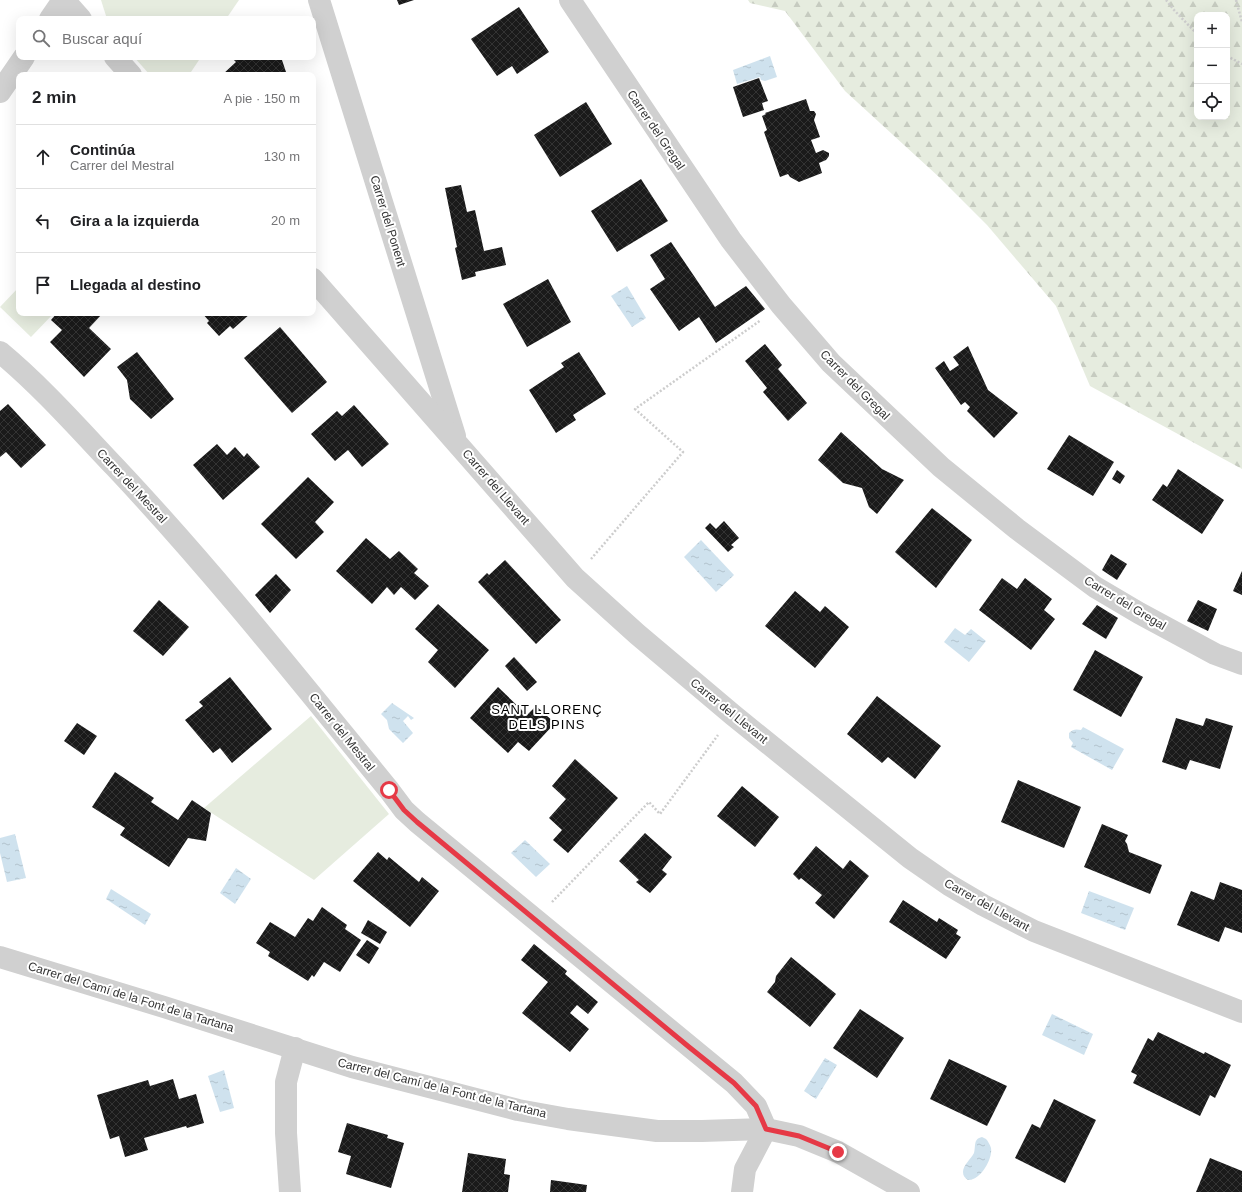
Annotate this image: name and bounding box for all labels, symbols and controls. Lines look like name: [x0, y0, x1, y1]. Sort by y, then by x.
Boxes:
map controls: [1194, 12, 1230, 120]
button: +: [1194, 12, 1230, 48]
search box: [16, 16, 316, 60]
icon: search: [30, 27, 52, 49]
text: Buscar aquí: [62, 30, 142, 47]
button: −: [1194, 48, 1230, 84]
button: locate: [1194, 84, 1230, 120]
text: 2 min: [32, 88, 76, 107]
street label: Carrer del Gregal: [624, 88, 688, 172]
text: A pie · 150 m: [223, 91, 300, 106]
text: Continúa: [70, 141, 135, 158]
icon: ahead: [32, 146, 54, 168]
text: 130 m: [264, 149, 300, 164]
text: Carrer del Mestral: [70, 158, 174, 173]
street label: Carrer del Ponent: [367, 174, 409, 269]
icon: left: [32, 210, 54, 232]
text: Gira a la izquierda: [70, 212, 199, 229]
text: 20 m: [271, 213, 300, 228]
icon: arrive: [32, 274, 54, 296]
text: Llegada al destino: [70, 276, 201, 293]
street label: Carrer del Gregal: [817, 347, 893, 423]
street label: Carrer del Mestral: [94, 446, 170, 526]
street label: Carrer del Llevant: [459, 446, 533, 528]
street label: Carrer del Gregal: [1082, 573, 1168, 633]
street label: Carrer del Llevant: [688, 676, 771, 747]
street label: Carrer del Mestral: [306, 690, 378, 774]
district label: SANT LLORENÇ DELS PINS: [491, 702, 603, 732]
route start: [380, 781, 398, 799]
street label: Carrer del Llevant: [942, 876, 1033, 935]
street label: Carrer del Camí de la Font de la Tartana: [26, 959, 236, 1035]
street label: Carrer del Camí de la Font de la Tartana: [336, 1055, 548, 1121]
route end: [829, 1143, 847, 1161]

